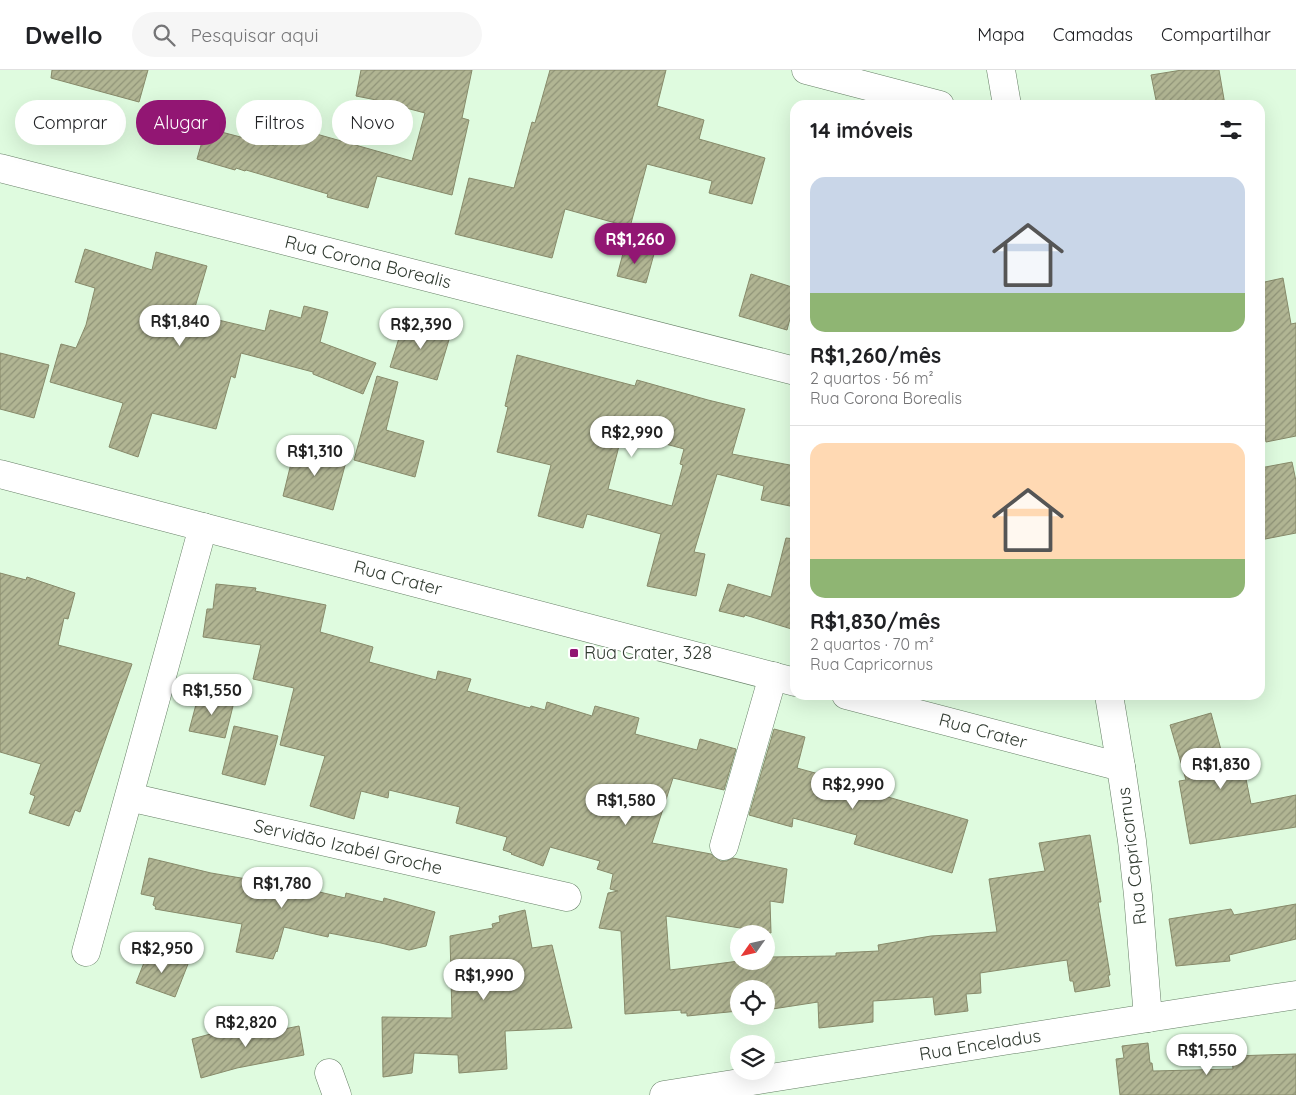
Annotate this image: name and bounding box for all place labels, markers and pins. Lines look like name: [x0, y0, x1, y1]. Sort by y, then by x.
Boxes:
pin: R$1,260: [589, 222, 681, 265]
pin: R$1,840: [134, 304, 226, 347]
pin: R$2,390: [375, 308, 467, 350]
pin: R$2,990: [586, 416, 678, 458]
pin: R$1,310: [269, 434, 361, 477]
place label: Rua Crater, 328: [584, 641, 712, 664]
marker: Rua Crater, 328: [568, 647, 580, 659]
pin: R$1,550: [166, 674, 258, 716]
pin: R$1,830: [1175, 748, 1267, 790]
pin: R$2,990: [807, 768, 899, 810]
pin: R$1,580: [580, 784, 672, 826]
pin: R$1,780: [236, 866, 328, 909]
pin: R$2,950: [116, 932, 208, 974]
pin: R$1,990: [438, 958, 530, 1001]
pin: R$2,820: [200, 1006, 292, 1048]
pin: R$1,550: [1161, 1034, 1253, 1076]

